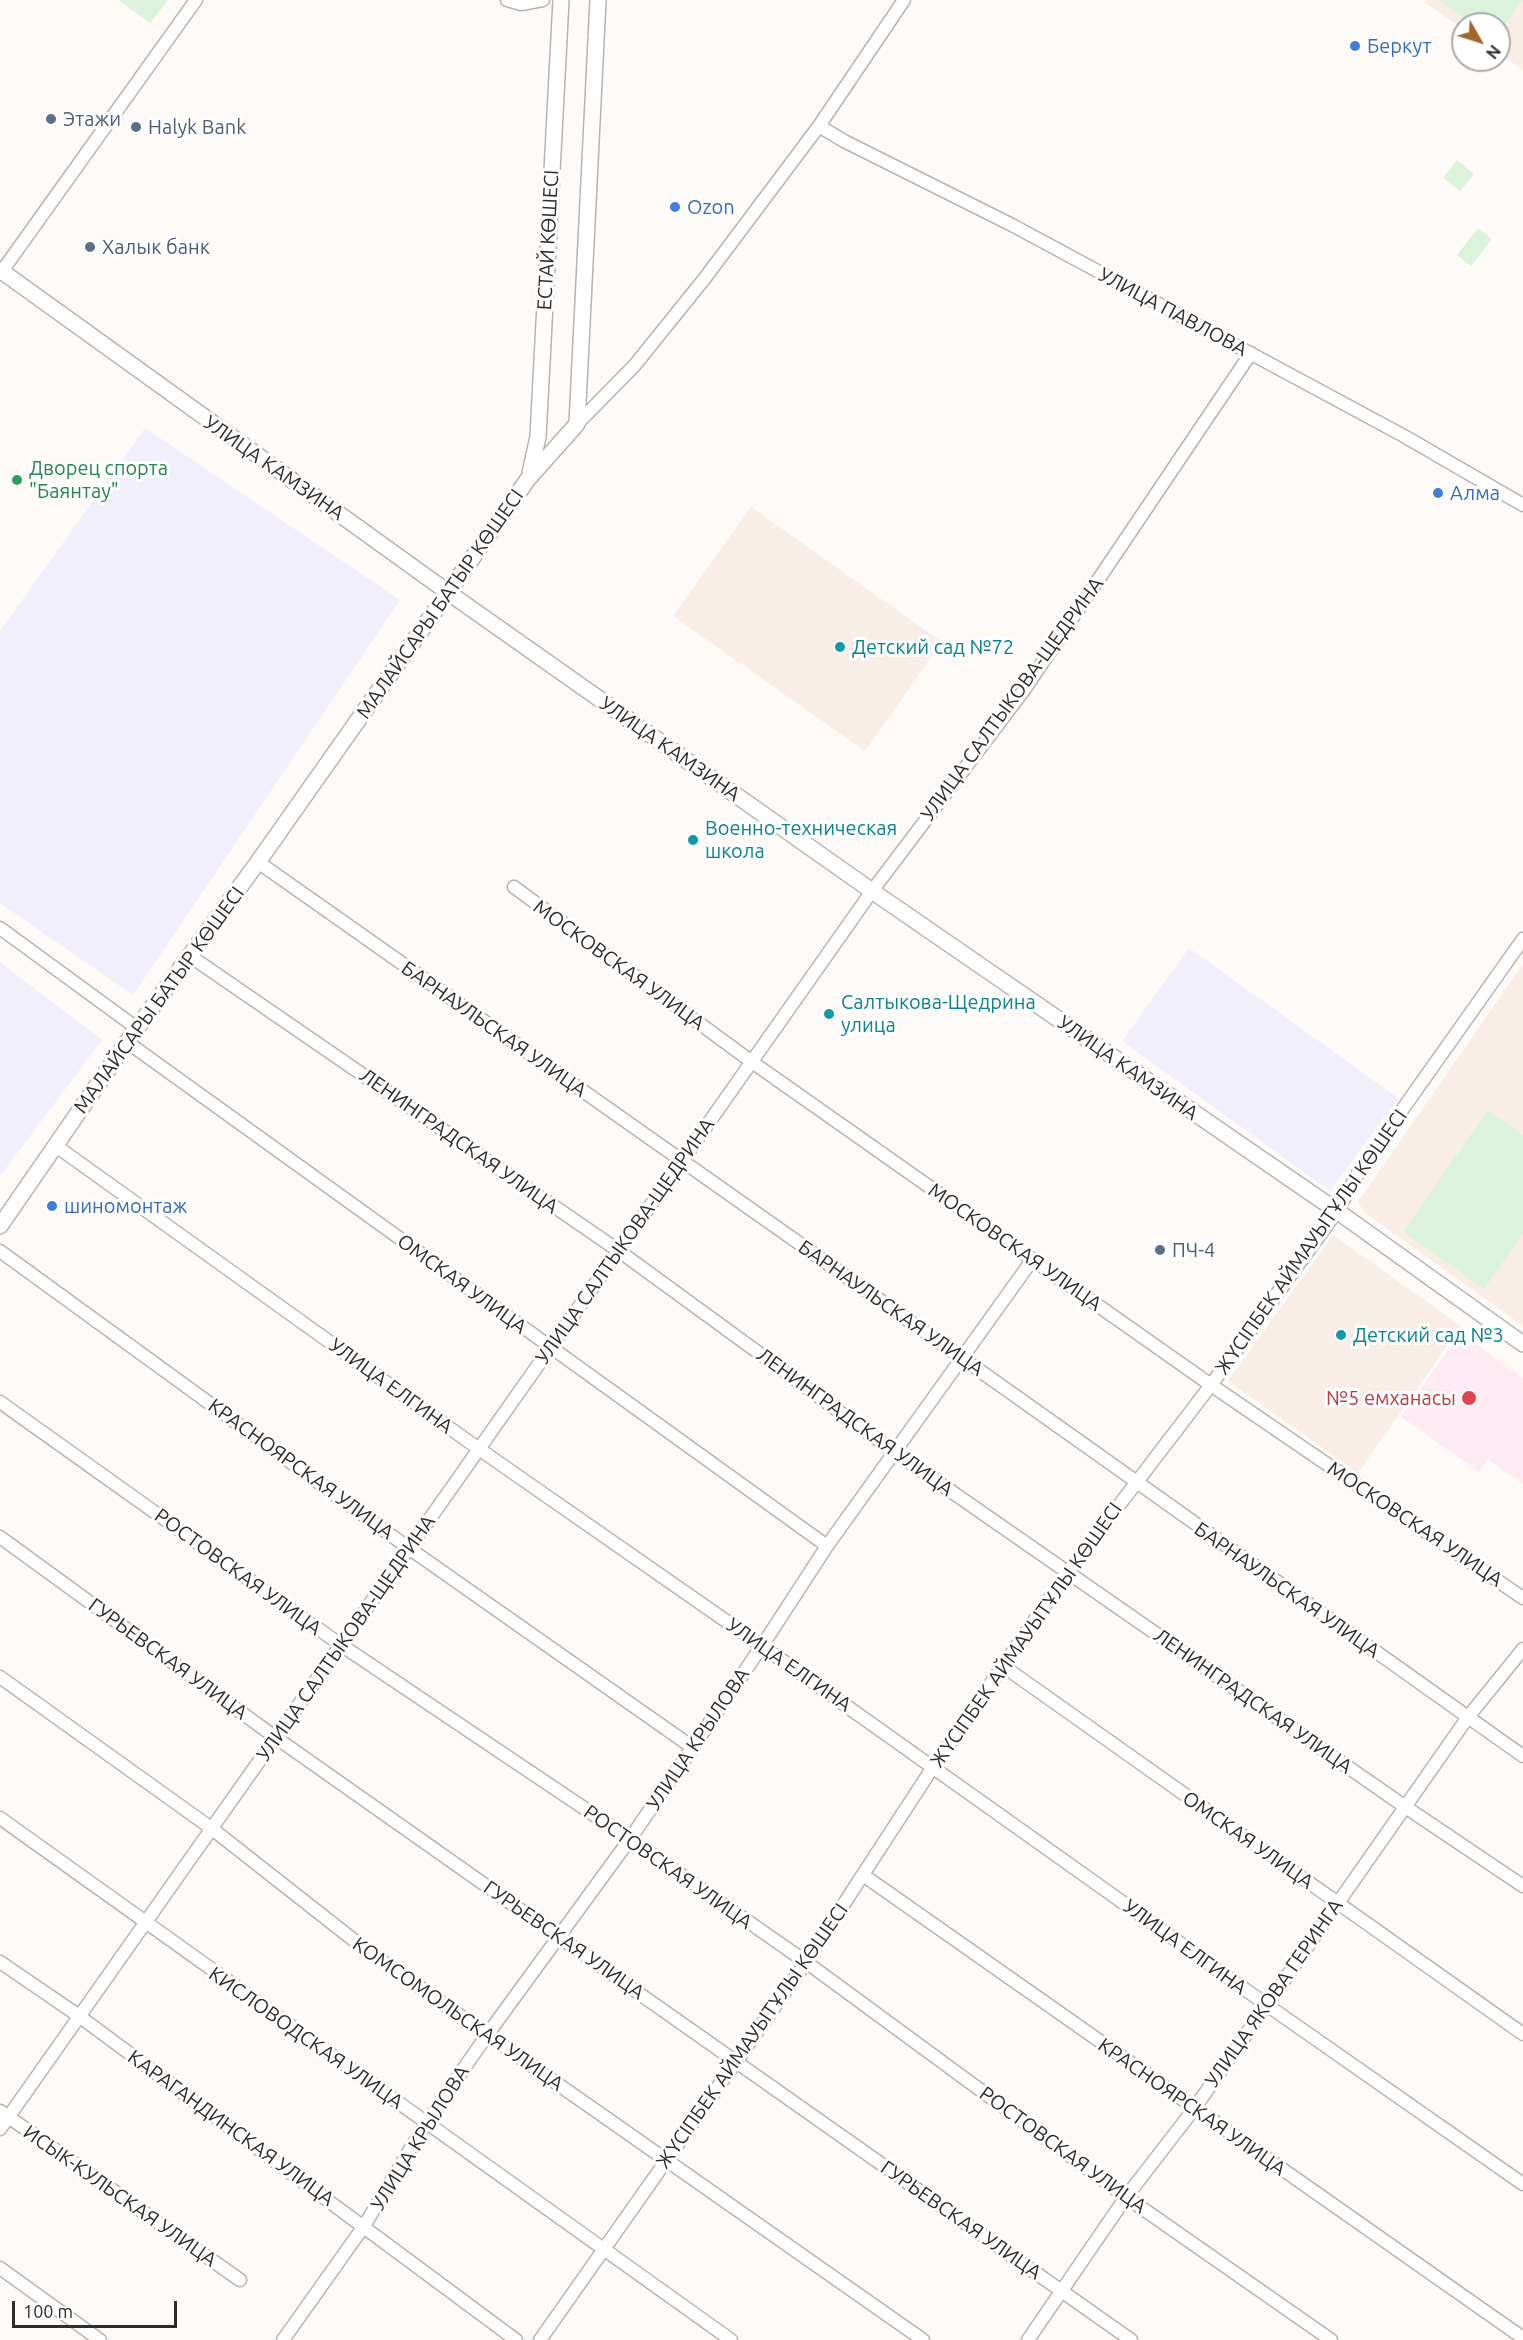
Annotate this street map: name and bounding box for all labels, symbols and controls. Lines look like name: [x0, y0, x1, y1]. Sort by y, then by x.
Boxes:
north arrow: [1451, 12, 1511, 72]
place label: Беркут: [1367, 34, 1431, 58]
marker: Беркут: [1348, 39, 1362, 53]
text: N: [1483, 42, 1504, 62]
place label: Этажи: [63, 107, 121, 131]
marker: Этажи: [44, 112, 58, 126]
place label: Halyk Bank: [148, 115, 246, 139]
marker: Halyk Bank: [129, 120, 143, 134]
street label: ЕСТАЙ КӨШЕСІ: [532, 169, 564, 311]
place label: Ozon: [687, 195, 735, 219]
marker: Ozon: [668, 200, 682, 214]
place label: Халык банк: [102, 235, 210, 259]
marker: Халык банк: [83, 240, 97, 254]
street label: УЛИЦА ПАВЛОВА: [1094, 263, 1252, 361]
street label: УЛИЦА КАМЗИНА: [199, 411, 349, 525]
place label: Дворец спорта "Баянтау": [29, 456, 168, 503]
marker: Дворец спорта "Баянтау": [10, 473, 24, 487]
place label: Алма: [1450, 481, 1500, 505]
street label: МАЛАЙСАРЫ БАТЫР КӨШЕСІ: [351, 485, 529, 723]
marker: Алма: [1431, 486, 1445, 500]
street label: УЛИЦА САЛТЫКОВА-ЩЕДРИНА: [916, 573, 1108, 825]
place label: Детский сад №72: [852, 635, 1014, 659]
marker: Детский сад №72: [833, 640, 847, 654]
street label: УЛИЦА КАМЗИНА: [595, 692, 745, 806]
place label: Военно-техническая школа: [705, 816, 897, 863]
marker: Военно-техническая школа: [686, 833, 700, 847]
street label: МАЛАЙСАРЫ БАТЫР КӨШЕСІ: [69, 882, 249, 1118]
street label: МОСКОВСКАЯ УЛИЦА: [528, 895, 710, 1035]
street label: БАРНАУЛЬСКАЯ УЛИЦА: [397, 956, 591, 1102]
place label: Салтыкова-Щедрина улица: [841, 990, 1036, 1037]
marker: Салтыкова-Щедрина улица: [822, 1007, 836, 1021]
street label: УЛИЦА КАМЗИНА: [1053, 1011, 1203, 1125]
street label: ЛЕНИНГРАДСКАЯ УЛИЦА: [355, 1063, 563, 1219]
street label: ЖҮСІПБЕК АЙМАУЫТҰЛЫ КӨШЕСІ: [1210, 1105, 1412, 1379]
street label: УЛИЦА САЛТЫКОВА-ЩЕДРИНА: [531, 1113, 719, 1369]
street label: МОСКОВСКАЯ УЛИЦА: [924, 1178, 1106, 1316]
place label: шиномонтаж: [64, 1194, 187, 1218]
marker: шиномонтаж: [45, 1199, 59, 1213]
street label: ОМСКАЯ УЛИЦА: [393, 1229, 531, 1339]
street label: БАРНАУЛЬСКАЯ УЛИЦА: [794, 1235, 988, 1381]
place label: ПЧ-4: [1172, 1238, 1215, 1262]
marker: ПЧ-4: [1153, 1243, 1167, 1257]
place label: Детский сад №3: [1353, 1323, 1504, 1347]
marker: Детский сад №3: [1334, 1328, 1348, 1342]
street label: УЛИЦА ЕЛГИНА: [325, 1333, 457, 1439]
street label: ЛЕНИНГРАДСКАЯ УЛИЦА: [752, 1343, 958, 1501]
place label: №5 емханасы: [1326, 1386, 1456, 1410]
marker: №5 емханасы: [1460, 1389, 1478, 1407]
street label: КРАСНОЯРСКАЯ УЛИЦА: [203, 1394, 399, 1544]
street label: МОСКОВСКАЯ УЛИЦА: [1323, 1456, 1507, 1592]
street label: ЖҮСІПБЕК АЙМАУЫТҰЛЫ КӨШЕСІ: [925, 1498, 1127, 1772]
street label: РОСТОВСКАЯ УЛИЦА: [150, 1503, 326, 1641]
street label: УЛИЦА САЛТЫКОВА-ЩЕДРИНА: [252, 1510, 440, 1766]
street label: БАРНАУЛЬСКАЯ УЛИЦА: [1190, 1517, 1384, 1663]
street label: ГУРЬЕВСКАЯ УЛИЦА: [84, 1593, 252, 1725]
street label: УЛИЦА ЕЛГИНА: [722, 1613, 856, 1717]
street label: ЛЕНИНГРАДСКАЯ УЛИЦА: [1149, 1623, 1357, 1779]
street label: УЛИЦА КРЫЛОВА: [642, 1663, 754, 1815]
street label: ОМСКАЯ УЛИЦА: [1178, 1786, 1318, 1894]
street label: РОСТОВСКАЯ УЛИЦА: [579, 1800, 757, 1934]
street label: ГУРЬЕВСКАЯ УЛИЦА: [479, 1875, 649, 2005]
street label: УЛИЦА ЕЛГИНА: [1119, 1894, 1251, 2000]
street label: УЛИЦА ЯКОВА ГЕРИНГА: [1200, 1895, 1348, 2091]
street label: ЖҮСІПБЕК АЙМАУЫТҰЛЫ КӨШЕСІ: [651, 1899, 853, 2173]
street label: КОМСОМОЛЬСКАЯ УЛИЦА: [348, 1932, 568, 2096]
street label: КИСЛОВОДСКАЯ УЛИЦА: [204, 1962, 408, 2114]
street label: КРАСНОЯРСКАЯ УЛИЦА: [1094, 2033, 1290, 2181]
street label: КАРАГАНДИНСКАЯ УЛИЦА: [123, 2045, 339, 2211]
street label: УЛИЦА КРЫЛОВА: [366, 2061, 474, 2215]
street label: РОСТОВСКАЯ УЛИЦА: [975, 2081, 1151, 2219]
street label: ИСЫК-КУЛЬСКАЯ УЛИЦА: [19, 2120, 221, 2272]
street label: ГУРЬЕВСКАЯ УЛИЦА: [876, 2155, 1046, 2285]
scale bar: [15, 2289, 180, 2327]
text: 100 m: [23, 2301, 73, 2321]

